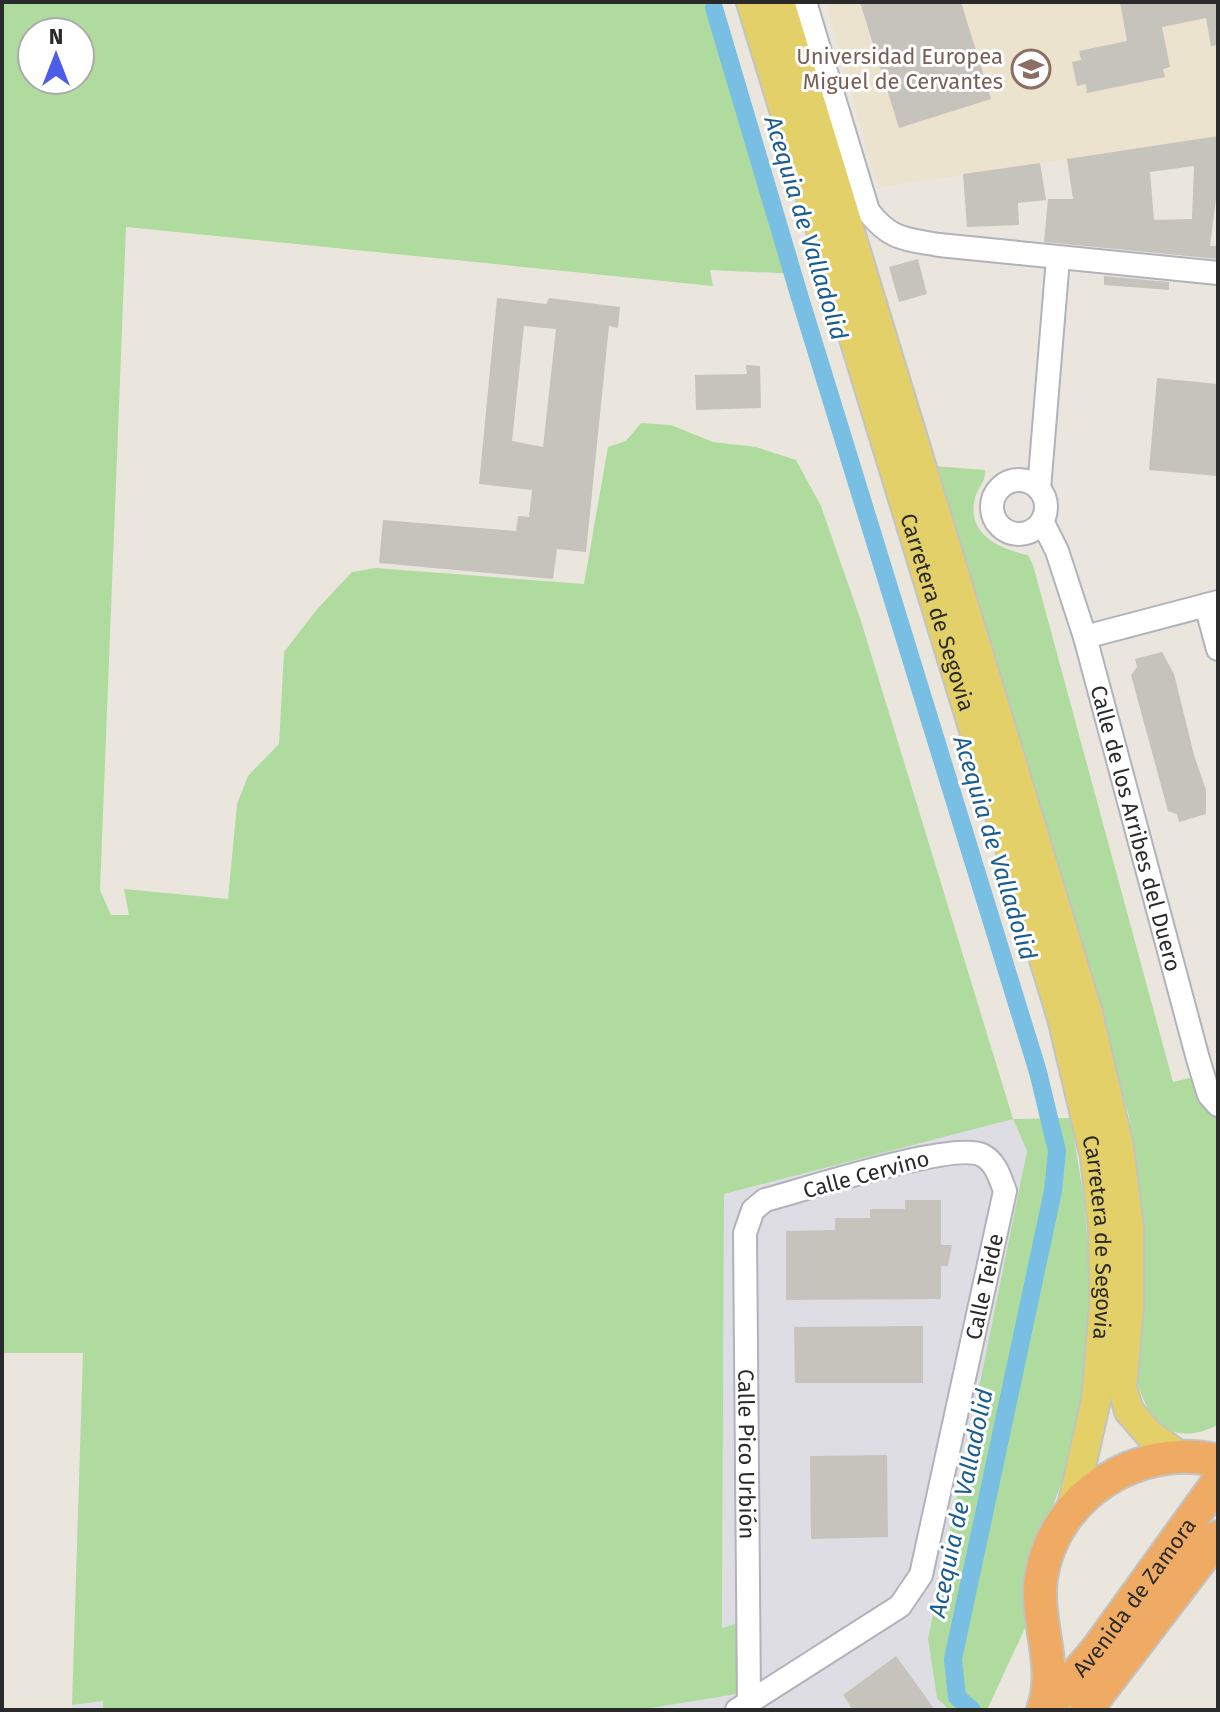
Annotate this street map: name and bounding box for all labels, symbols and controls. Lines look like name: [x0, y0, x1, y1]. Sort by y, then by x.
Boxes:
north arrow: [16, 16, 96, 96]
text: N: [49, 23, 63, 50]
place label: Universidad Europea Miguel de Cervantes: [796, 43, 1003, 95]
school or university icon: Universidad Europea Miguel de Cervantes: [1010, 48, 1052, 90]
water label: Acequia de Valladolid: [758, 112, 853, 343]
street label: Carretera de Segovia: [894, 510, 980, 714]
street label: Calle de los Arribes del Duero: [1085, 682, 1187, 974]
water label: Acequia de Valladolid: [947, 732, 1042, 963]
street label: Carretera de Segovia: [1076, 1132, 1117, 1341]
street label: Calle Cervino: [800, 1145, 932, 1204]
street label: Calle Teide: [960, 1231, 1009, 1342]
street label: Calle Pico Urbión: [732, 1369, 761, 1539]
water label: Acequia de Valladolid: [923, 1386, 999, 1621]
street label: Avenida de Zamora: [1067, 1512, 1202, 1682]

